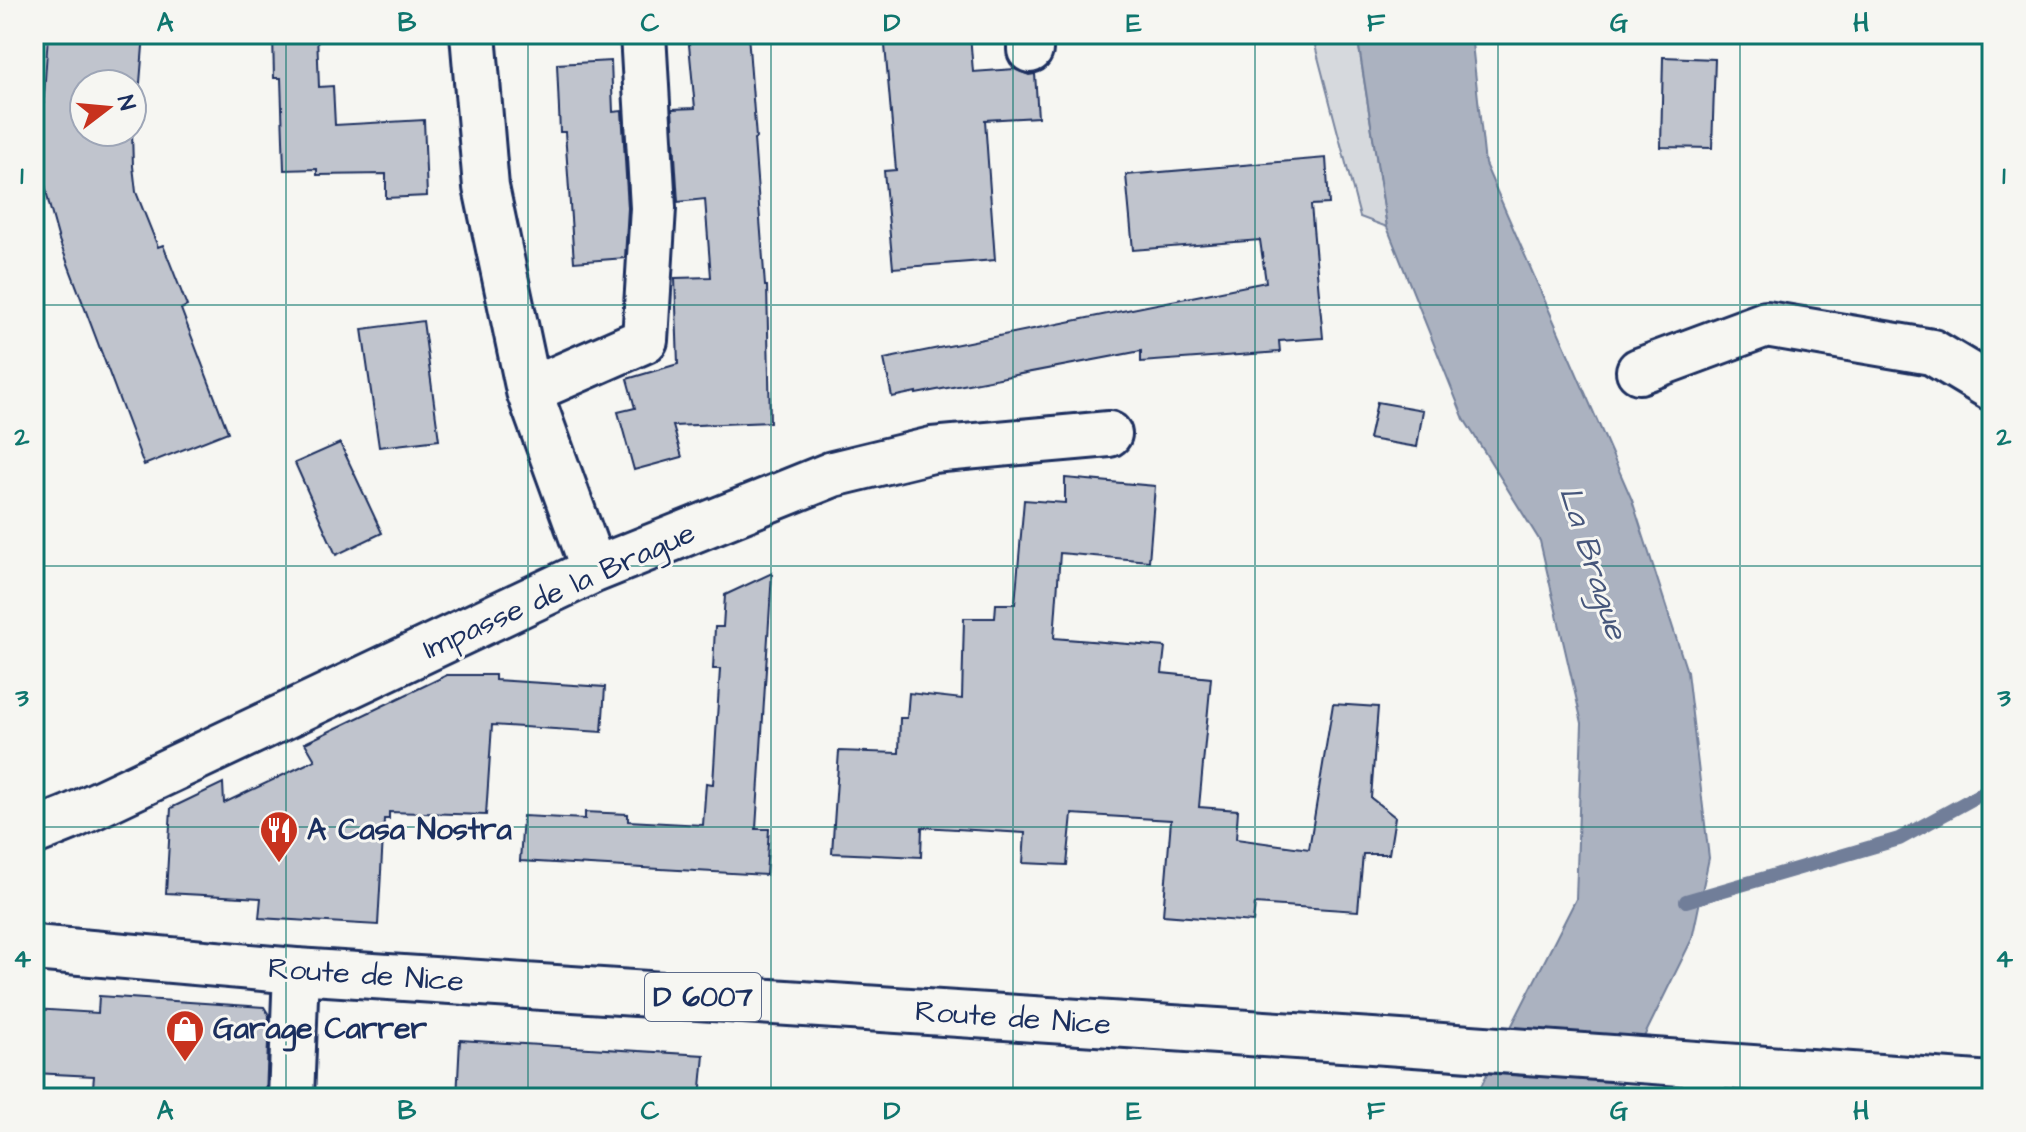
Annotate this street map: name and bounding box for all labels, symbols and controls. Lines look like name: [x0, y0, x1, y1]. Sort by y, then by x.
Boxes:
text: A: [157, 5, 174, 41]
text: B: [398, 5, 417, 41]
text: C: [641, 5, 660, 41]
text: D: [884, 5, 901, 41]
text: E: [1126, 5, 1142, 41]
text: F: [1367, 5, 1386, 41]
text: G: [1610, 5, 1628, 41]
text: H: [1853, 5, 1869, 41]
north arrow: [68, 68, 148, 148]
text: N: [109, 92, 143, 114]
text: 1: [20, 158, 24, 194]
text: 1: [2002, 158, 2006, 194]
text: 2: [14, 419, 30, 455]
text: 2: [1996, 419, 2012, 455]
water label: La Brague: [1546, 481, 1639, 647]
street label: Impasse de la Brague: [416, 512, 702, 671]
text: 3: [14, 680, 29, 716]
text: 3: [1996, 680, 2011, 716]
restaurant icon: A Casa Nostra: [258, 809, 300, 864]
place label: A Casa Nostra: [307, 809, 512, 851]
text: 4: [13, 941, 31, 977]
text: 4: [1995, 941, 2013, 977]
street label: Route de Nice: [267, 947, 465, 1003]
road number: D 6007: [645, 973, 761, 1021]
street label: Route de Nice: [914, 990, 1112, 1046]
shop icon: Garage Carrer: [164, 1008, 206, 1063]
place label: Garage Carrer: [213, 1008, 427, 1052]
text: A: [157, 1093, 174, 1129]
text: B: [398, 1093, 417, 1129]
text: C: [641, 1093, 660, 1129]
text: D: [884, 1093, 901, 1129]
text: E: [1126, 1093, 1142, 1129]
text: F: [1367, 1093, 1386, 1129]
text: G: [1610, 1093, 1628, 1129]
text: H: [1853, 1093, 1869, 1129]

